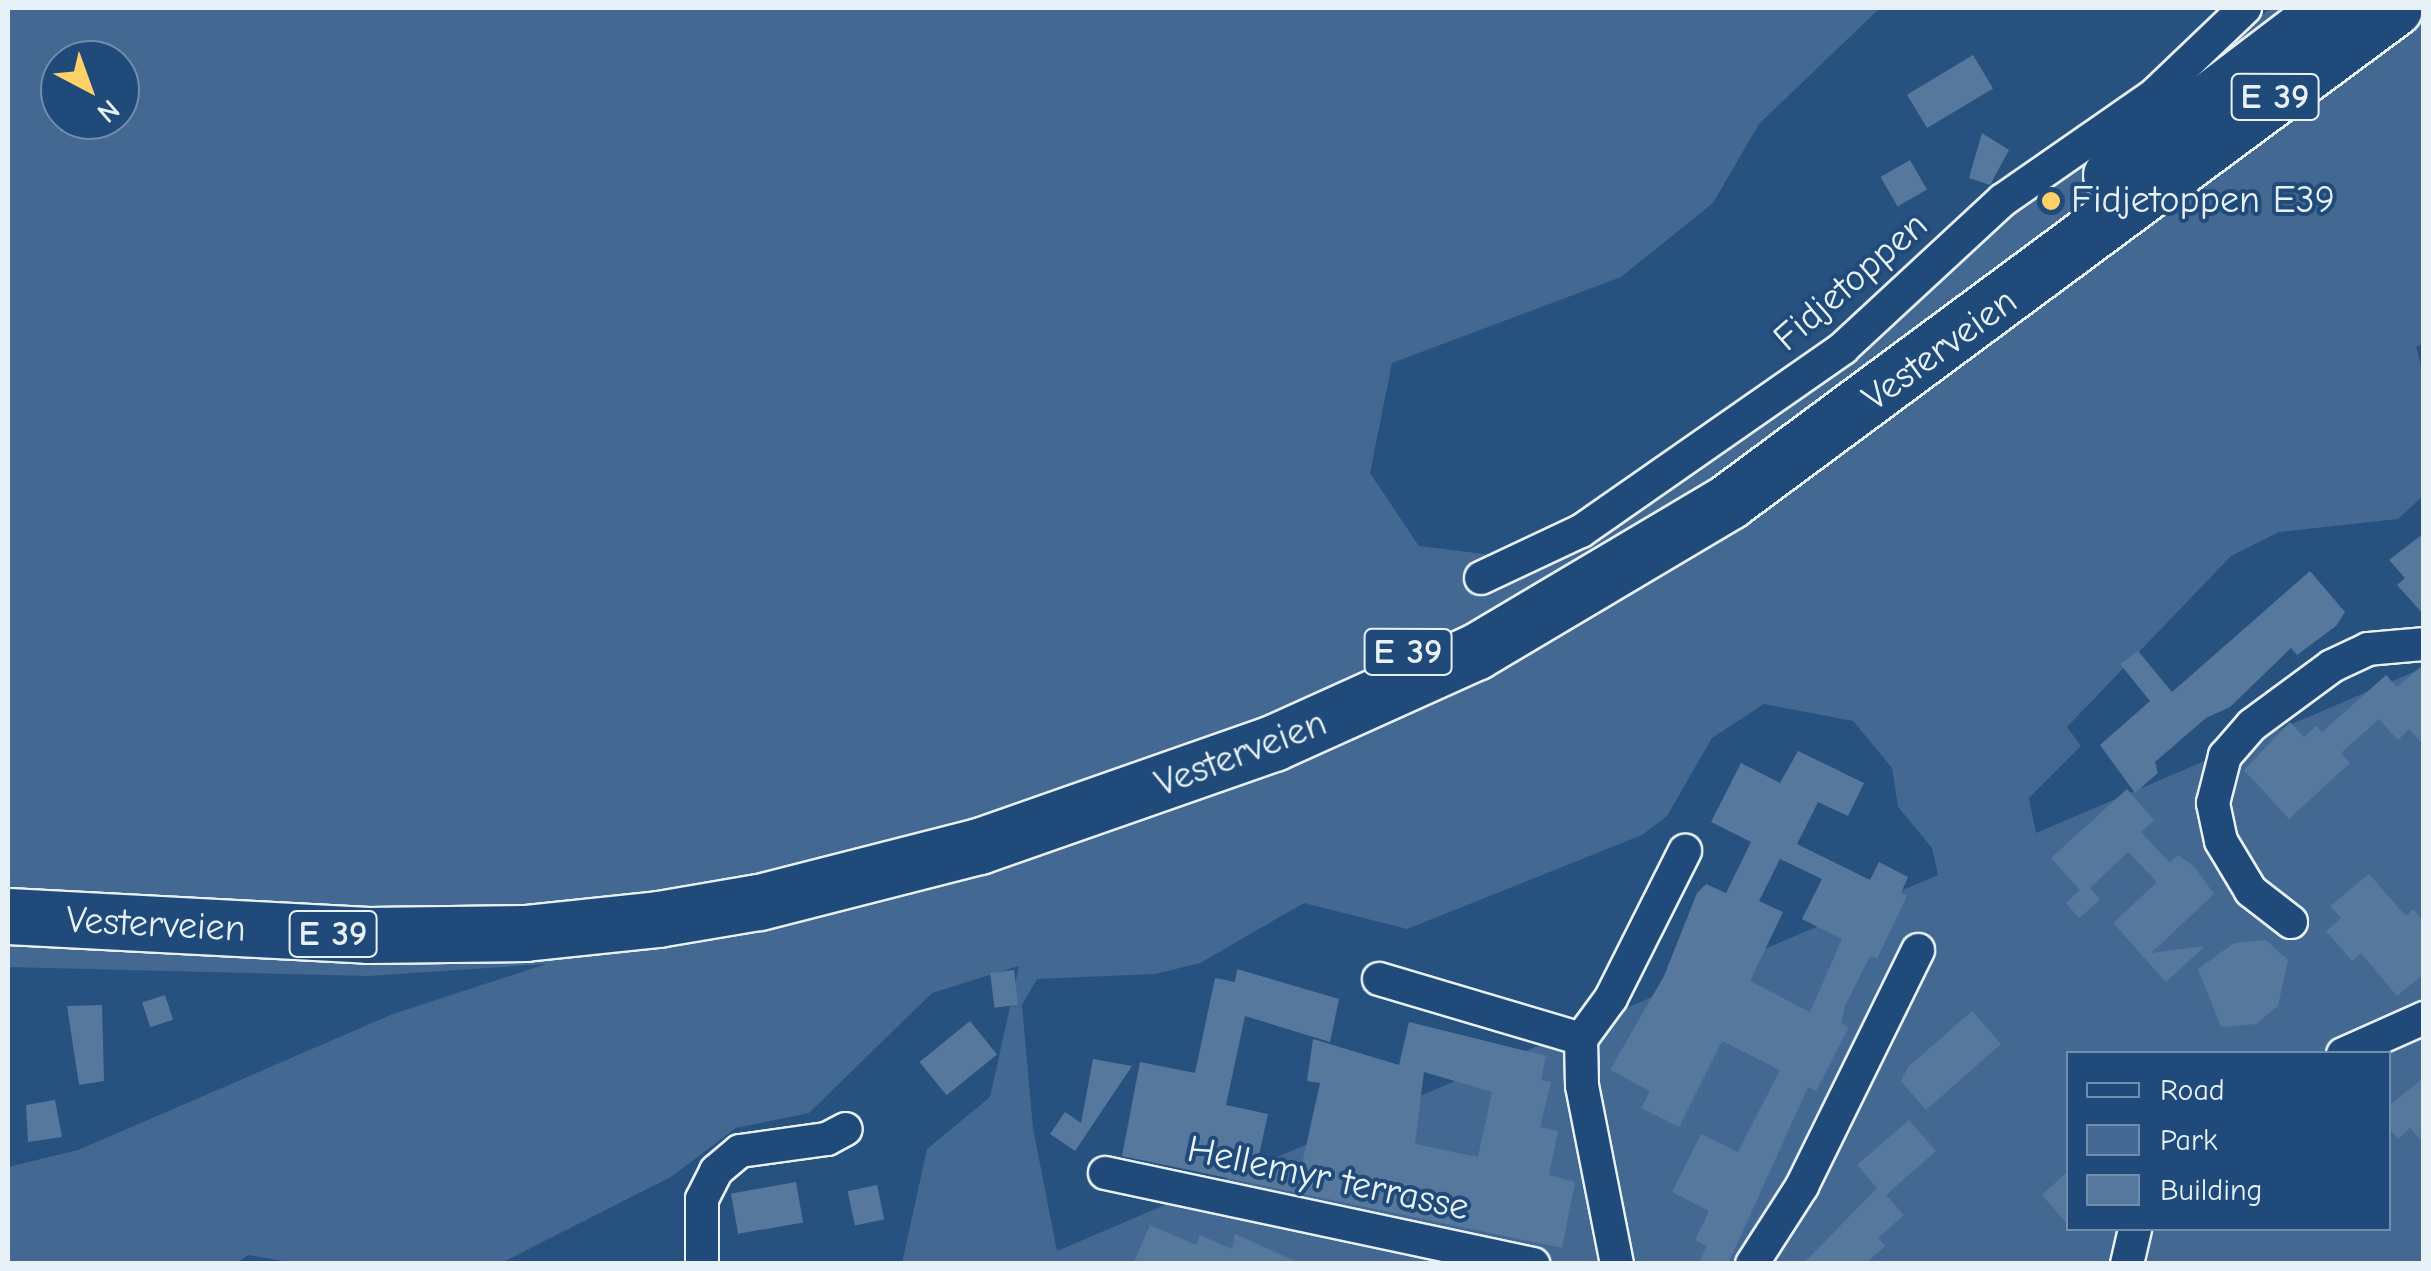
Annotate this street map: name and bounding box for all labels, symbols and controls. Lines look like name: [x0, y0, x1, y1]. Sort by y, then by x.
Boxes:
north arrow: [40, 40, 140, 140]
road number: E 39: [2230, 67, 2320, 127]
text: N: [91, 93, 126, 129]
place label: Fidjetoppen E39: [2071, 178, 2335, 224]
marker: Fidjetoppen E39: [2040, 190, 2062, 212]
street label: Fidjetoppen: [1765, 203, 1937, 361]
street label: Vesterveien: [1854, 279, 2026, 421]
road number: E 39: [1363, 622, 1453, 682]
street label: Vesterveien: [1149, 701, 1333, 807]
street label: Vesterveien: [65, 898, 247, 952]
road number: E 39: [288, 904, 378, 964]
legend: [2066, 1051, 2391, 1231]
text: Road: [2160, 1073, 2225, 1108]
text: Park: [2160, 1123, 2217, 1158]
street label: Hellemyr terrasse: [1183, 1127, 1473, 1231]
text: Building: [2160, 1173, 2263, 1208]

